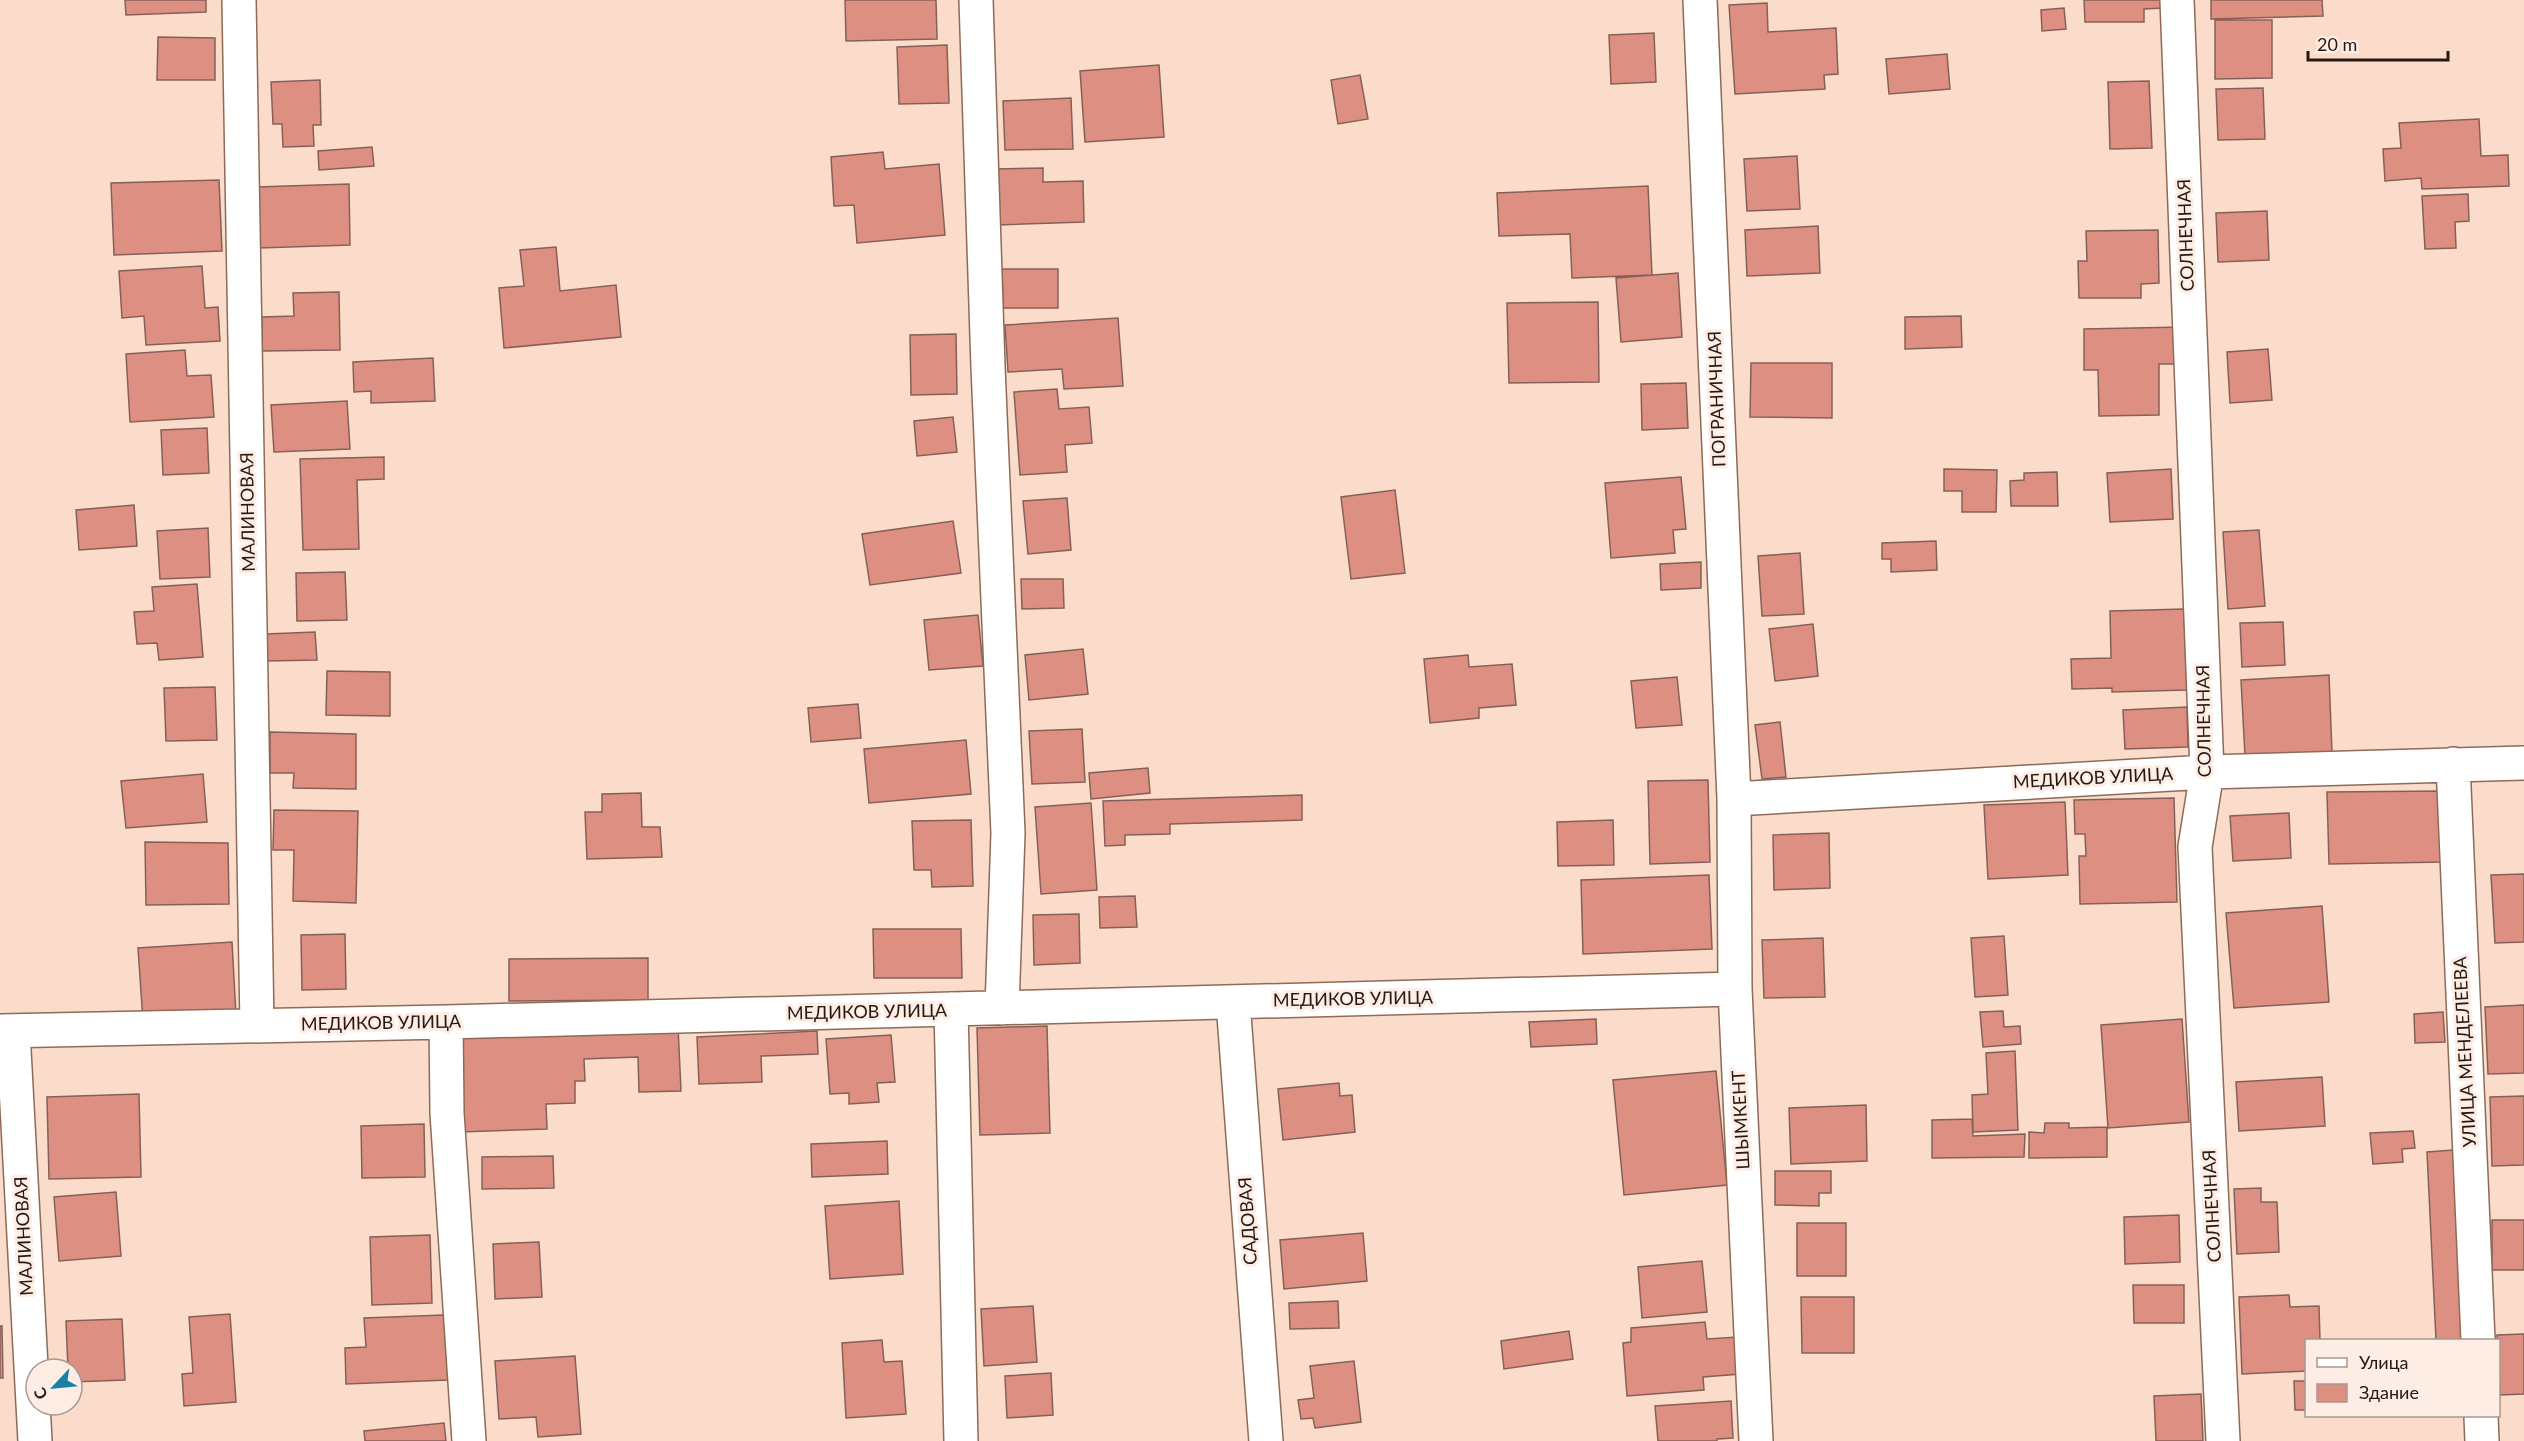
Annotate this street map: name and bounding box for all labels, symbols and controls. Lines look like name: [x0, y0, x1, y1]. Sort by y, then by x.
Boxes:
scale bar: [2308, 24, 2448, 62]
text: 20 m: [2317, 33, 2357, 55]
street label: СОЛНЕЧНАЯ: [2172, 178, 2198, 292]
street label: ПОГРАНИЧНАЯ: [1703, 330, 1729, 468]
street label: МАЛИНОВАЯ: [235, 452, 259, 572]
street label: СОЛНЕЧНАЯ: [2191, 664, 2215, 778]
street label: МЕДИКОВ УЛИЦА: [2012, 762, 2174, 792]
street label: УЛИЦА МЕНДЕЛЕЕВА: [2448, 955, 2480, 1148]
street label: МЕДИКОВ УЛИЦА: [1273, 986, 1434, 1010]
street label: МЕДИКОВ УЛИЦА: [787, 999, 948, 1023]
street label: МЕДИКОВ УЛИЦА: [301, 1010, 462, 1034]
street label: ШЫМКЕНТ: [1726, 1070, 1754, 1170]
street label: СОЛНЕЧНАЯ: [2197, 1149, 2225, 1263]
street label: МАЛИНОВАЯ: [9, 1176, 37, 1296]
street label: САДОВАЯ: [1233, 1176, 1261, 1266]
legend: [2305, 1339, 2500, 1417]
text: Улица: [2359, 1351, 2409, 1373]
north arrow: [24, 1357, 84, 1417]
text: Здание: [2359, 1381, 2419, 1403]
text: С: [29, 1385, 51, 1403]

